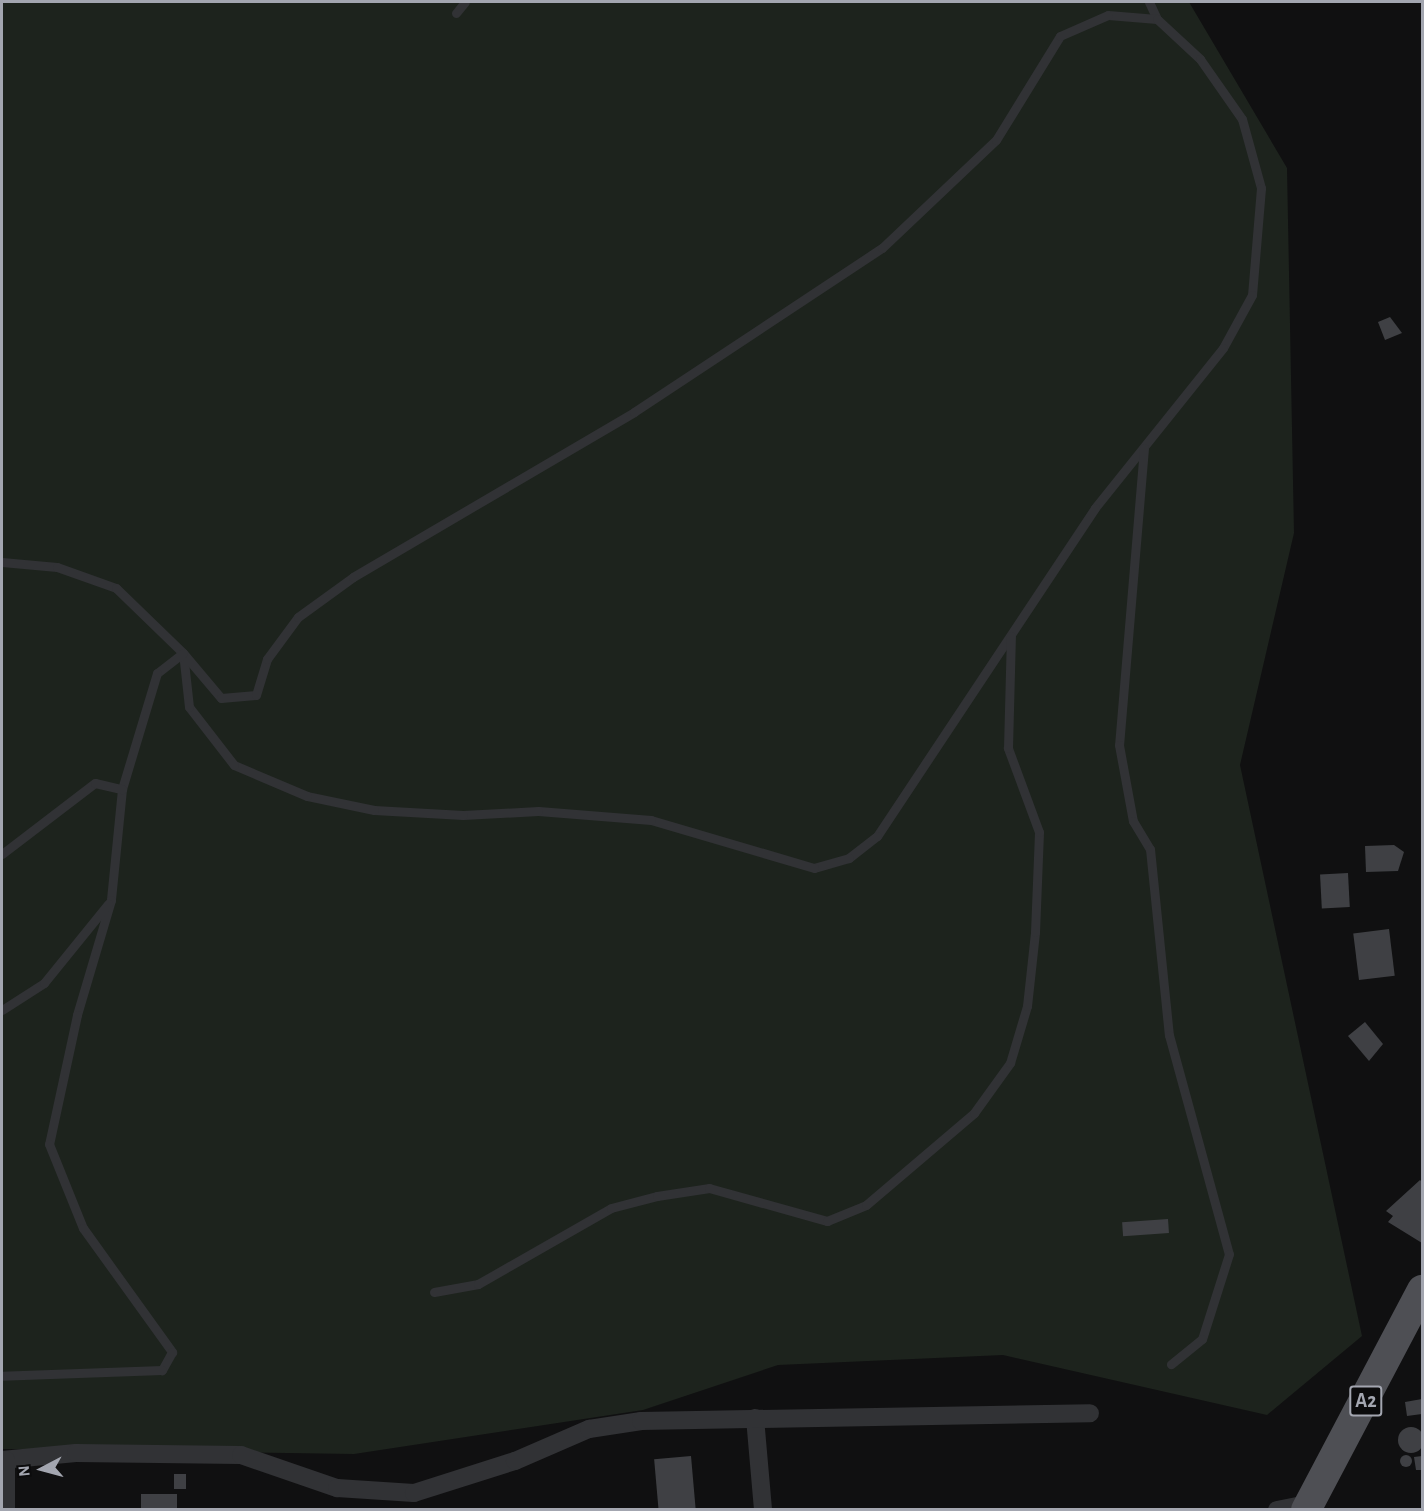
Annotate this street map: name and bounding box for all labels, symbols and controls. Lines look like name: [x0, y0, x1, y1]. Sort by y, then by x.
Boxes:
road number: A2: [1348, 1384, 1384, 1418]
north arrow: [12, 1439, 72, 1499]
text: N: [16, 1465, 33, 1477]

